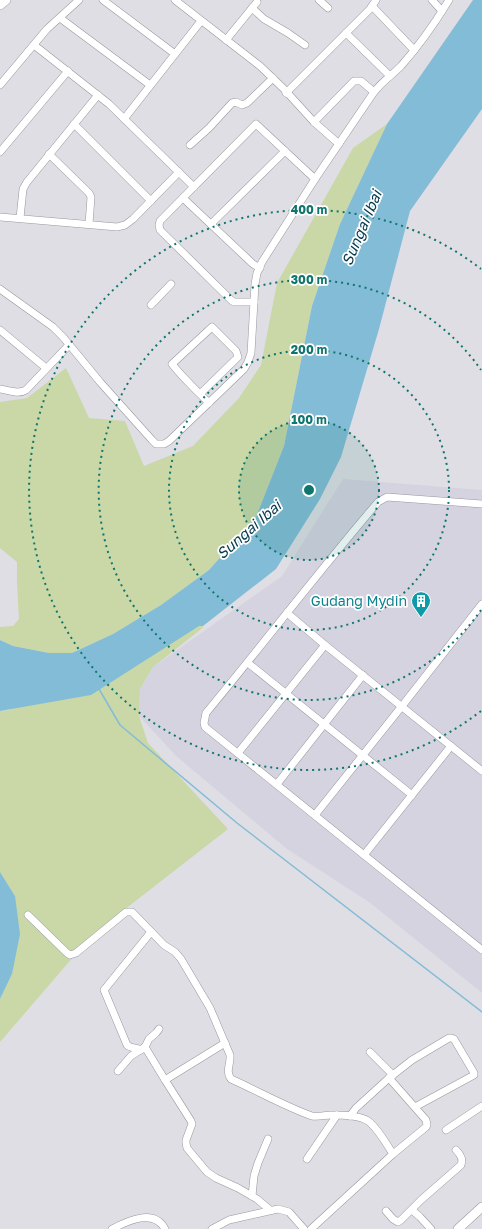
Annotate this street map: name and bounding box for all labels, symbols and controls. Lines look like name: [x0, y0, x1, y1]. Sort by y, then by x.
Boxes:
water label: Sungai Ibai: [337, 186, 387, 268]
text: 400 m: [291, 202, 327, 217]
text: 300 m: [291, 272, 327, 287]
text: 200 m: [291, 342, 327, 357]
text: 100 m: [291, 412, 327, 427]
centre of rings: [302, 483, 316, 497]
water label: Sungai Ibai: [212, 495, 287, 563]
building icon: Gudang Mydin: [410, 590, 432, 618]
place label: Gudang Mydin: [311, 592, 407, 609]

